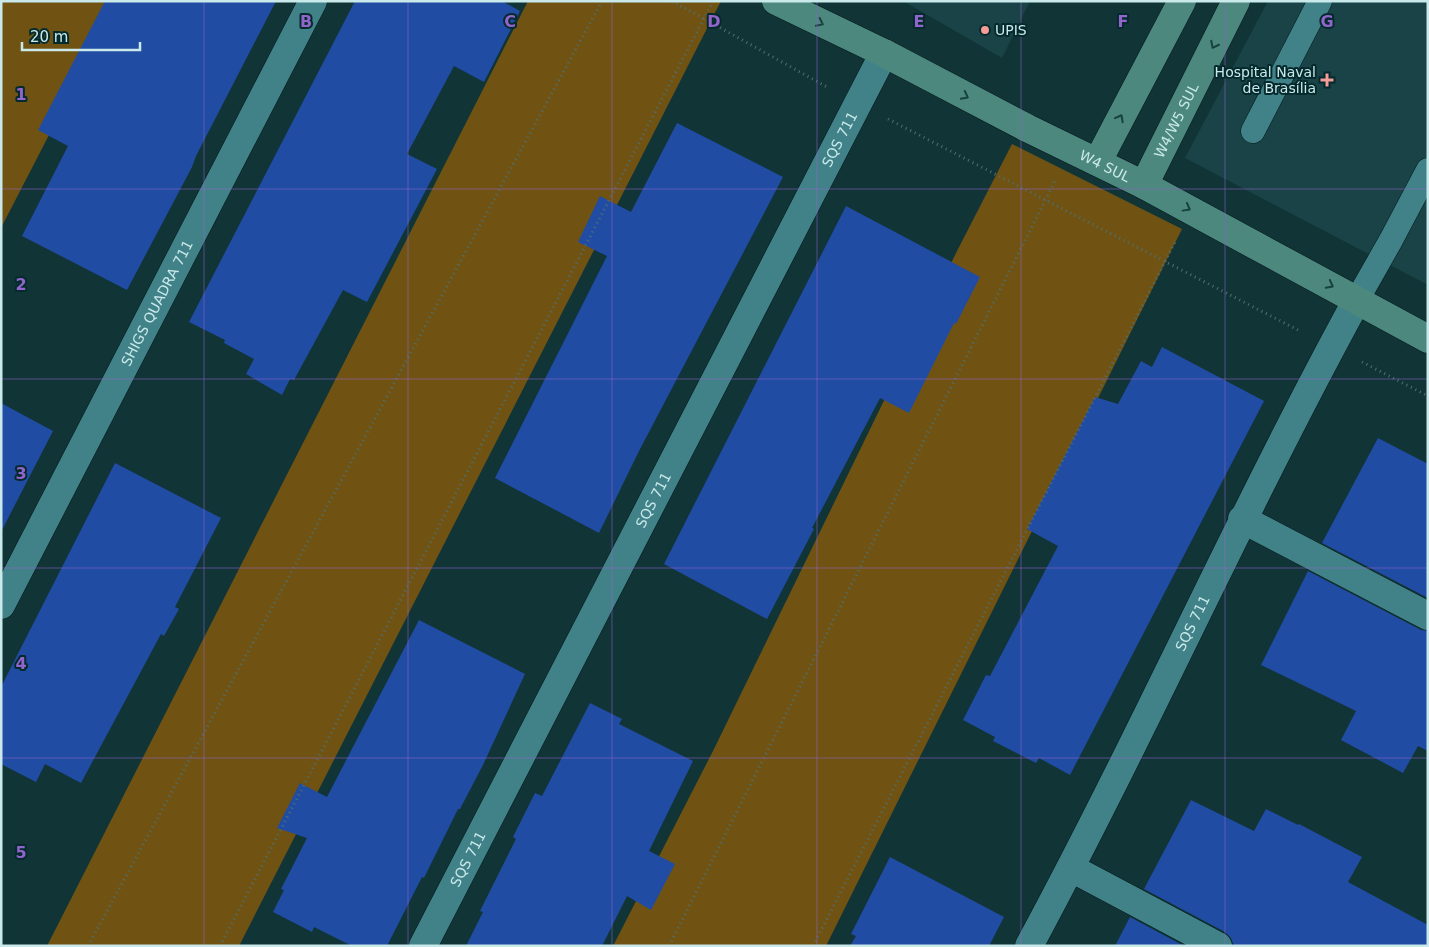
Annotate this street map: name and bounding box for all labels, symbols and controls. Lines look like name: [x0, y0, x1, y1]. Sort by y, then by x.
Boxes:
text: B: [300, 12, 312, 31]
text: C: [504, 12, 516, 31]
text: D: [707, 12, 721, 31]
text: E: [914, 12, 924, 31]
text: F: [1118, 12, 1128, 31]
text: G: [1320, 12, 1334, 31]
one-way arrow: [815, 16, 824, 27]
scale bar: [22, 20, 140, 52]
place label: UPIS: [995, 22, 1027, 38]
marker: UPIS: [979, 24, 991, 36]
text: 20 m: [30, 28, 68, 46]
one-way arrow: [1210, 40, 1220, 49]
place label: Hospital Naval de Brasília: [1215, 64, 1316, 96]
marker: Hospital Naval de Brasília: [1320, 73, 1334, 87]
street label: W4/W5 SUL: [1151, 80, 1202, 161]
text: 1: [15, 85, 27, 104]
one-way arrow: [960, 90, 969, 100]
street label: SQS 711: [819, 109, 860, 170]
one-way arrow: [1114, 115, 1124, 124]
street label: W4 SUL: [1077, 147, 1133, 185]
one-way arrow: [1181, 202, 1190, 212]
street label: SHIGS QUADRA 711: [118, 237, 196, 369]
text: 2: [15, 275, 27, 294]
one-way arrow: [1324, 279, 1333, 289]
text: 3: [15, 464, 27, 483]
street label: SQS 711: [632, 470, 674, 530]
street label: SQS 711: [1172, 593, 1213, 653]
text: 4: [15, 654, 27, 673]
street label: SQS 711: [447, 829, 489, 889]
text: 5: [15, 843, 27, 862]

